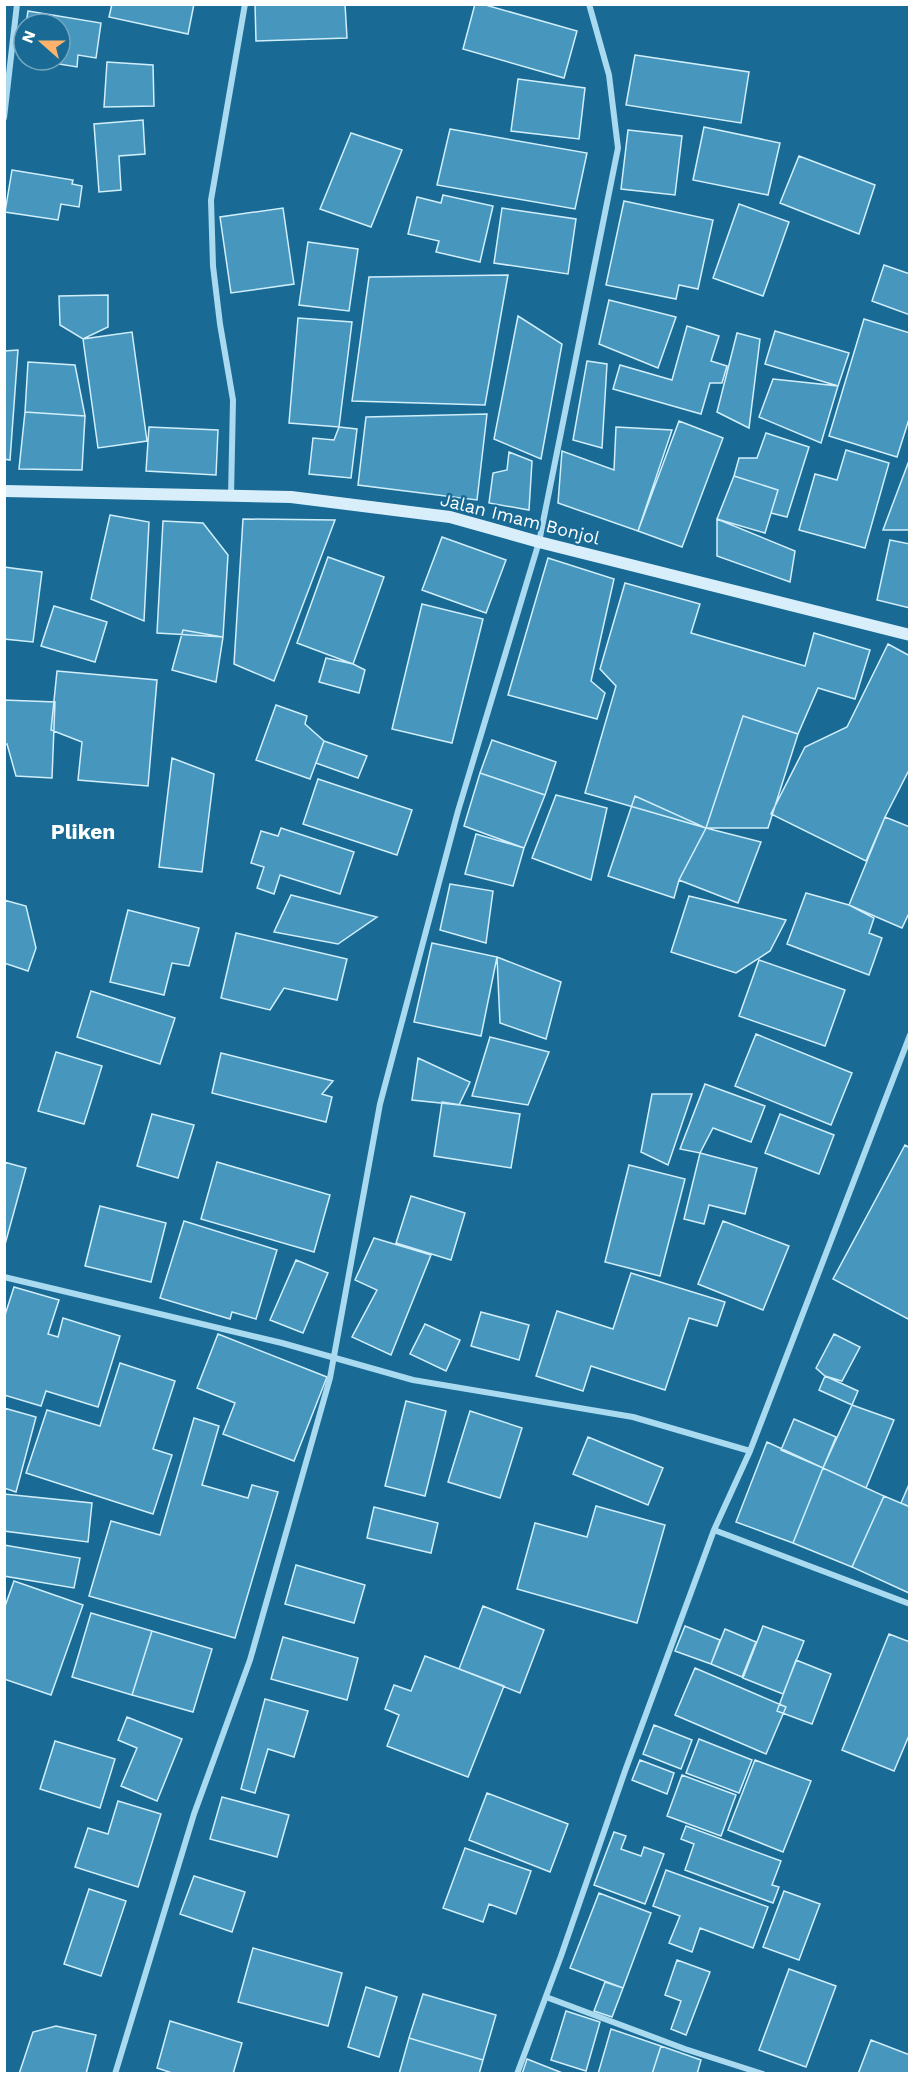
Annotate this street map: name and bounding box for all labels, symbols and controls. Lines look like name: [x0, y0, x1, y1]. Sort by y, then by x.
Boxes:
north arrow: [12, 12, 72, 72]
text: N: [17, 28, 39, 46]
street label: Jalan Imam Bonjol: [438, 489, 603, 549]
district label: Pliken: [51, 819, 115, 844]

